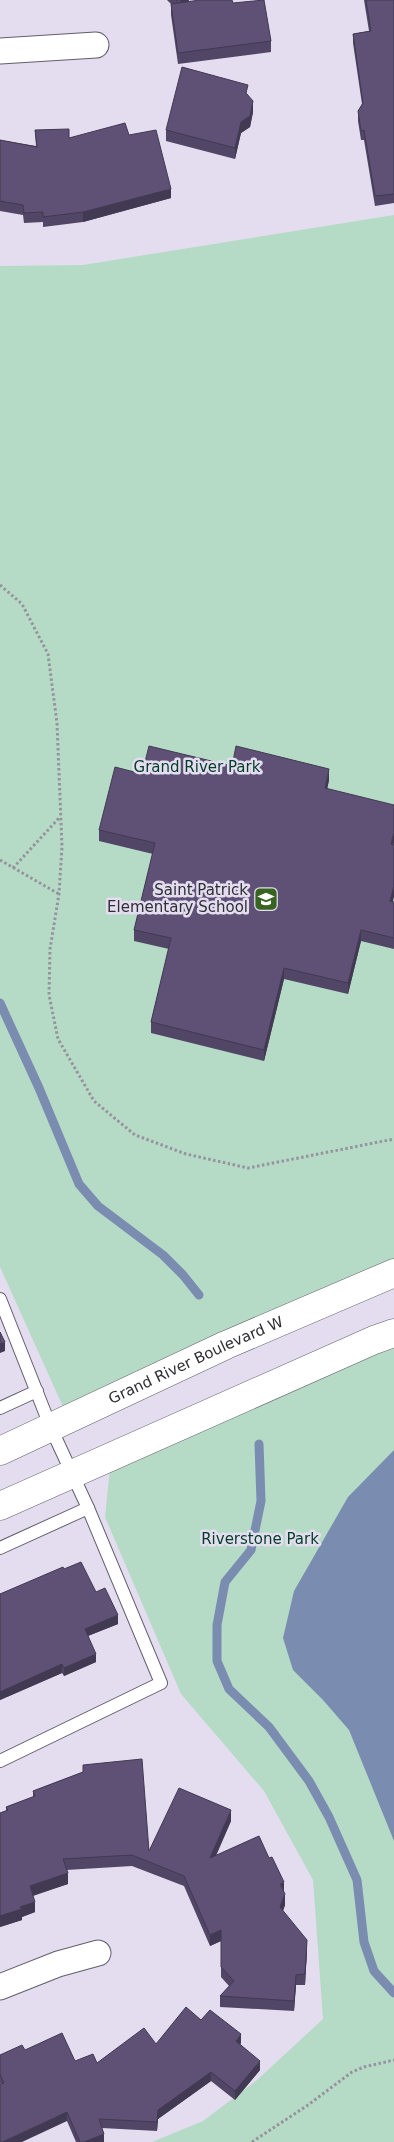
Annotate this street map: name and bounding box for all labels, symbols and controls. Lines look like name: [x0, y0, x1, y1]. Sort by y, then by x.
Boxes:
park label: Grand River Park: [134, 758, 261, 776]
place label: Saint Patrick Elementary School: [107, 881, 248, 916]
school or university icon: Saint Patrick Elementary School: [253, 886, 279, 912]
street label: Grand River Boulevard W: [106, 1312, 286, 1408]
park label: Riverstone Park: [201, 1530, 319, 1548]

